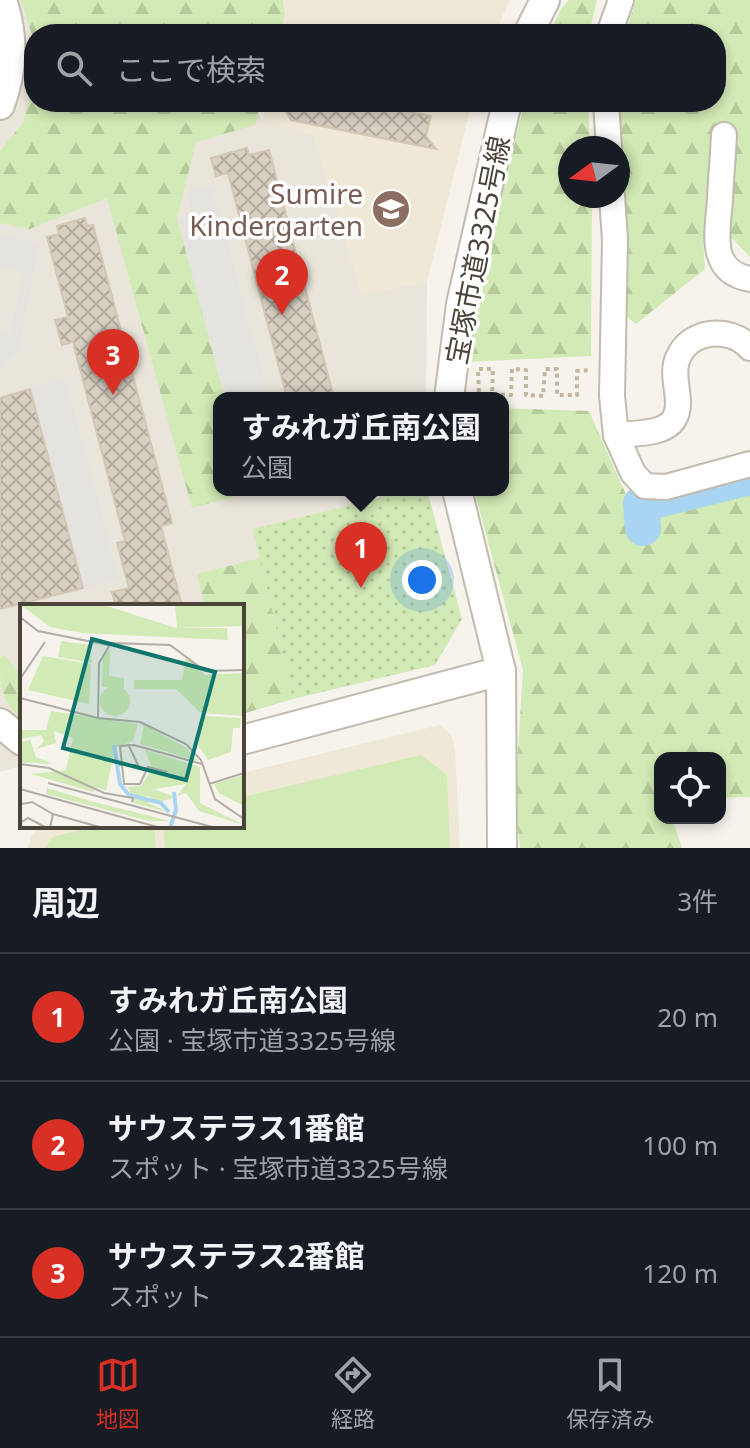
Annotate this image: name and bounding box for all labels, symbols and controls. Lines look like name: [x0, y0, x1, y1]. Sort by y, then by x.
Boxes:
search box: [24, 24, 726, 112]
icon: search: [52, 46, 96, 90]
text: ここで検索: [116, 49, 266, 90]
street label: 宝塚市道3325号線: [436, 132, 518, 368]
north arrow: [558, 136, 630, 208]
place label: Sumire Kindergarten: [189, 174, 363, 244]
school or university icon: Sumire Kindergarten: [370, 188, 412, 230]
pin: 2: [256, 249, 308, 315]
pin: 3: [87, 329, 139, 395]
popup: [213, 392, 509, 496]
text: すみれガ丘南公園: [241, 406, 481, 447]
text: 公園: [241, 449, 293, 485]
pin: 1: [335, 522, 387, 588]
your location: [402, 560, 442, 600]
inset map: [20, 604, 244, 828]
map controls: [654, 752, 726, 824]
button: locate: [654, 752, 726, 824]
text: 周辺: [32, 879, 100, 925]
text: 3件: [677, 883, 718, 919]
text: すみれガ丘南公園: [108, 979, 348, 1020]
text: 1: [51, 999, 65, 1035]
text: 20 m: [657, 999, 718, 1035]
text: 公園 · 宝塚市道3325号線: [108, 1022, 396, 1058]
text: サウステラス1番館: [108, 1107, 365, 1148]
text: 2: [51, 1127, 65, 1163]
text: 100 m: [642, 1127, 718, 1163]
text: スポット · 宝塚市道3325号線: [108, 1150, 448, 1186]
text: サウステラス2番館: [108, 1235, 365, 1276]
text: 3: [51, 1255, 65, 1291]
text: 120 m: [642, 1255, 718, 1291]
text: スポット: [108, 1278, 212, 1314]
tab: 地図: [96, 1353, 140, 1433]
tab: 経路: [331, 1353, 375, 1433]
tab: 保存済み: [566, 1353, 654, 1433]

